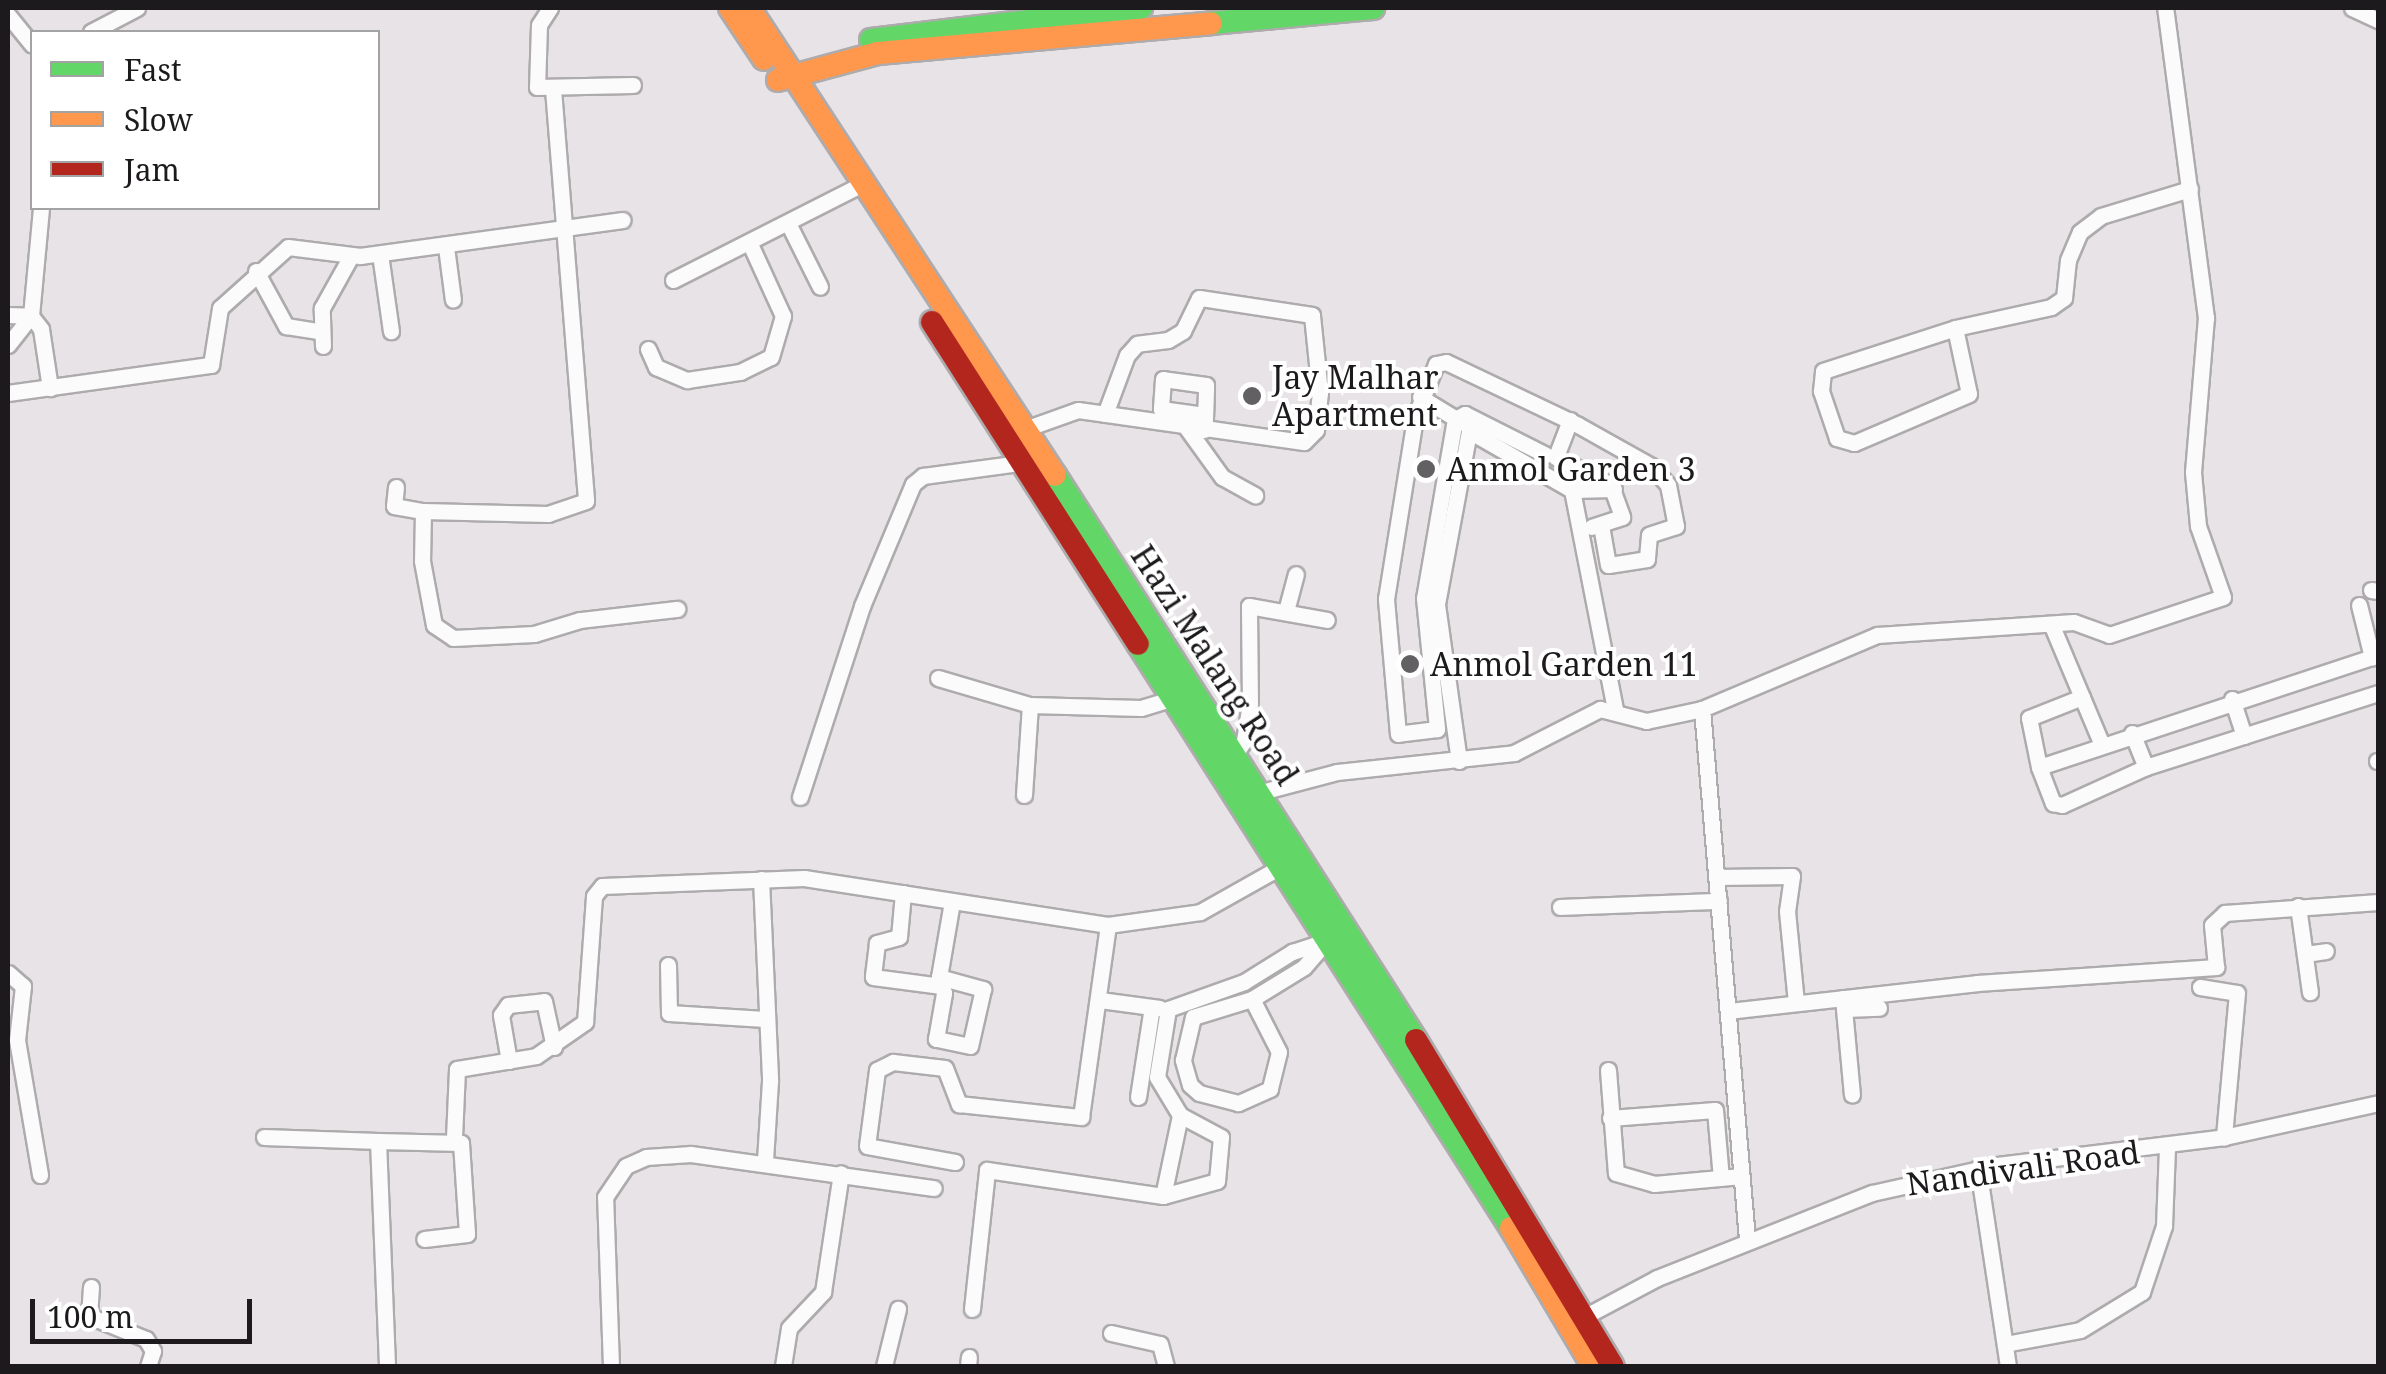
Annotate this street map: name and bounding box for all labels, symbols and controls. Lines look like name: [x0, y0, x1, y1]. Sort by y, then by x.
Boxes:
legend: [30, 30, 380, 210]
text: Fast: [124, 49, 181, 90]
text: Slow: [124, 99, 193, 140]
text: Jam: [124, 149, 180, 190]
place label: Jay Malhar Apartment: [1272, 359, 1439, 434]
marker: Jay Malhar Apartment: [1241, 385, 1263, 407]
place label: Anmol Garden 3: [1446, 450, 1696, 488]
marker: Anmol Garden 3: [1415, 458, 1437, 480]
street label: Hazi Malang Road: [1123, 538, 1307, 792]
place label: Anmol Garden 11: [1430, 645, 1698, 683]
marker: Anmol Garden 11: [1399, 653, 1421, 675]
street label: Nandivali Road: [1904, 1133, 2142, 1203]
scale bar: [35, 1279, 258, 1341]
text: 100 m: [47, 1296, 133, 1337]

